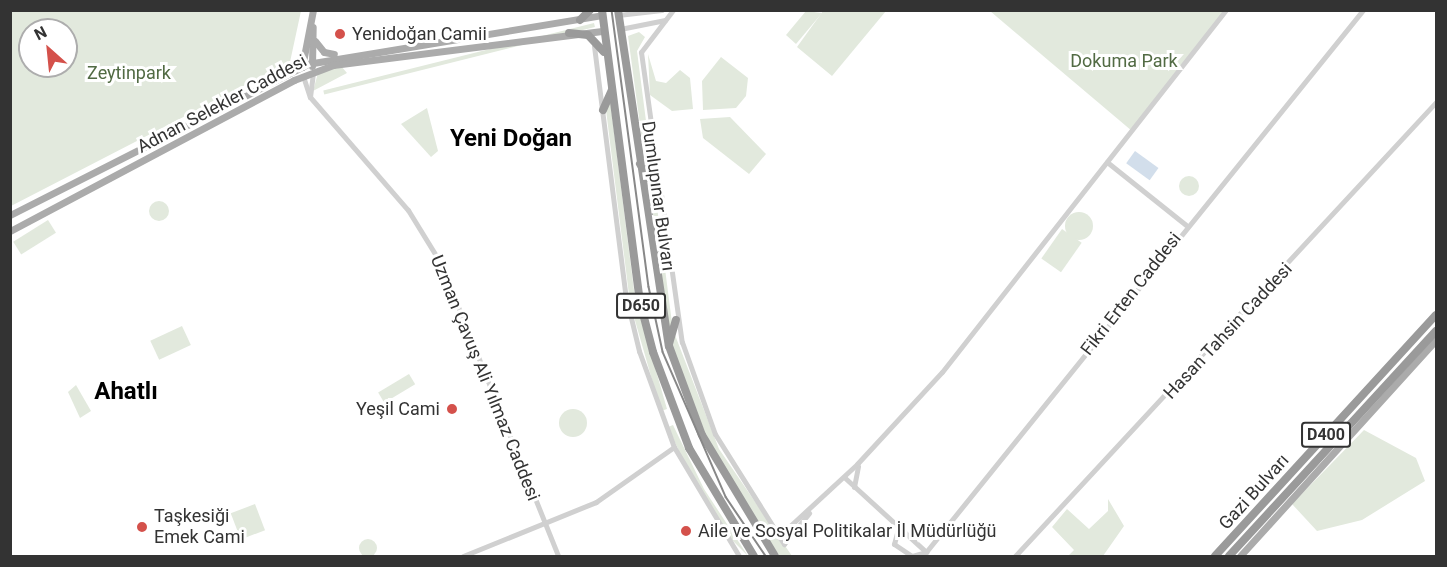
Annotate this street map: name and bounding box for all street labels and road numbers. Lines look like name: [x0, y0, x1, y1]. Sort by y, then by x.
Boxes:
street label: Adnan Selekler Caddesi: [134, 50, 310, 158]
street label: Dumlupınar Bulvarı: [637, 120, 679, 272]
street label: Fikri Erten Caddesi: [1076, 228, 1186, 360]
street label: Uzman Çavuş Ali Yılmaz Caddesi: [426, 252, 544, 504]
street label: Hasan Tahsin Caddesi: [1159, 258, 1297, 404]
road number: D650: [616, 293, 666, 319]
road number: D400: [1300, 422, 1352, 448]
street label: Gazi Bulvarı: [1214, 450, 1294, 534]

